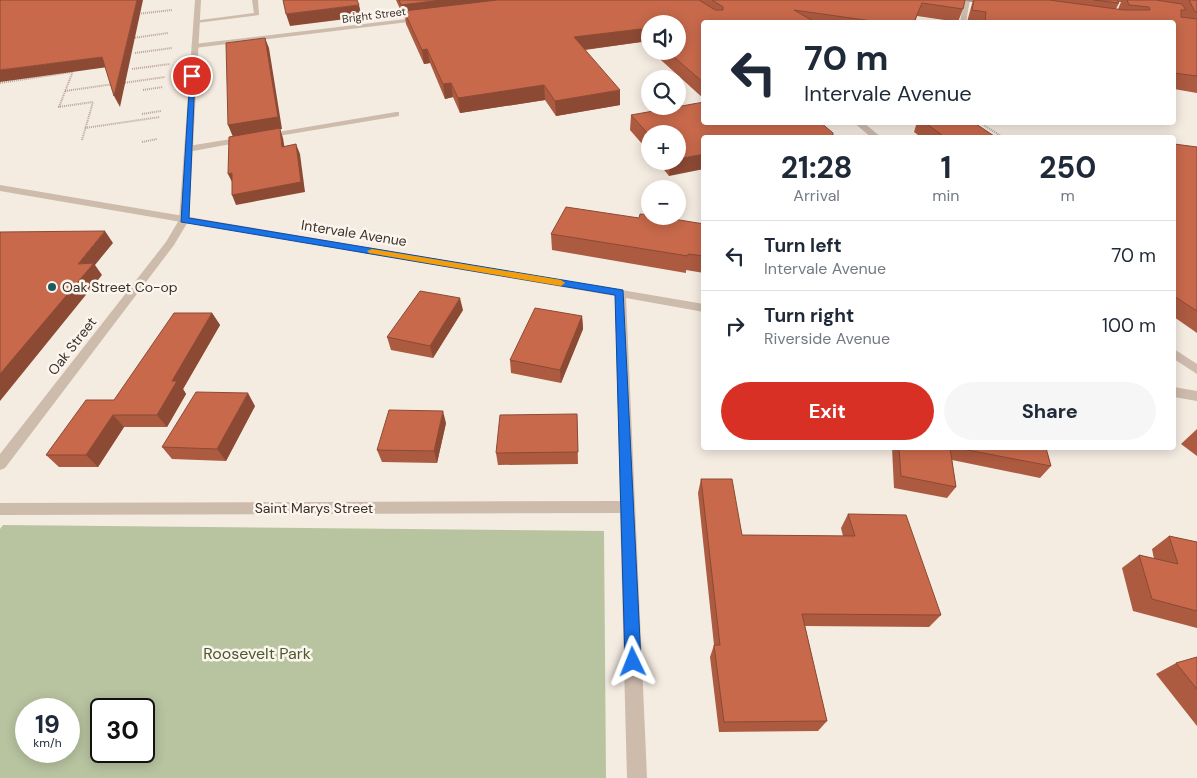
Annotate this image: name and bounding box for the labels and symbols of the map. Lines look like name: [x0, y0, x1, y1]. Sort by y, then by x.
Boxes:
street label: Bright Street: [341, 4, 407, 26]
pin: [171, 55, 213, 97]
street label: Intervale Avenue: [300, 216, 408, 250]
place label: Oak Street Co-op: [62, 278, 178, 296]
marker: Oak Street Co-op: [46, 281, 58, 293]
street label: Oak Street: [44, 313, 100, 379]
street label: Saint Marys Street: [255, 499, 373, 517]
position arrow: [606, 635, 658, 687]
park label: Roosevelt Park: [203, 643, 311, 664]
speed limit sign: 30: [90, 698, 155, 763]

